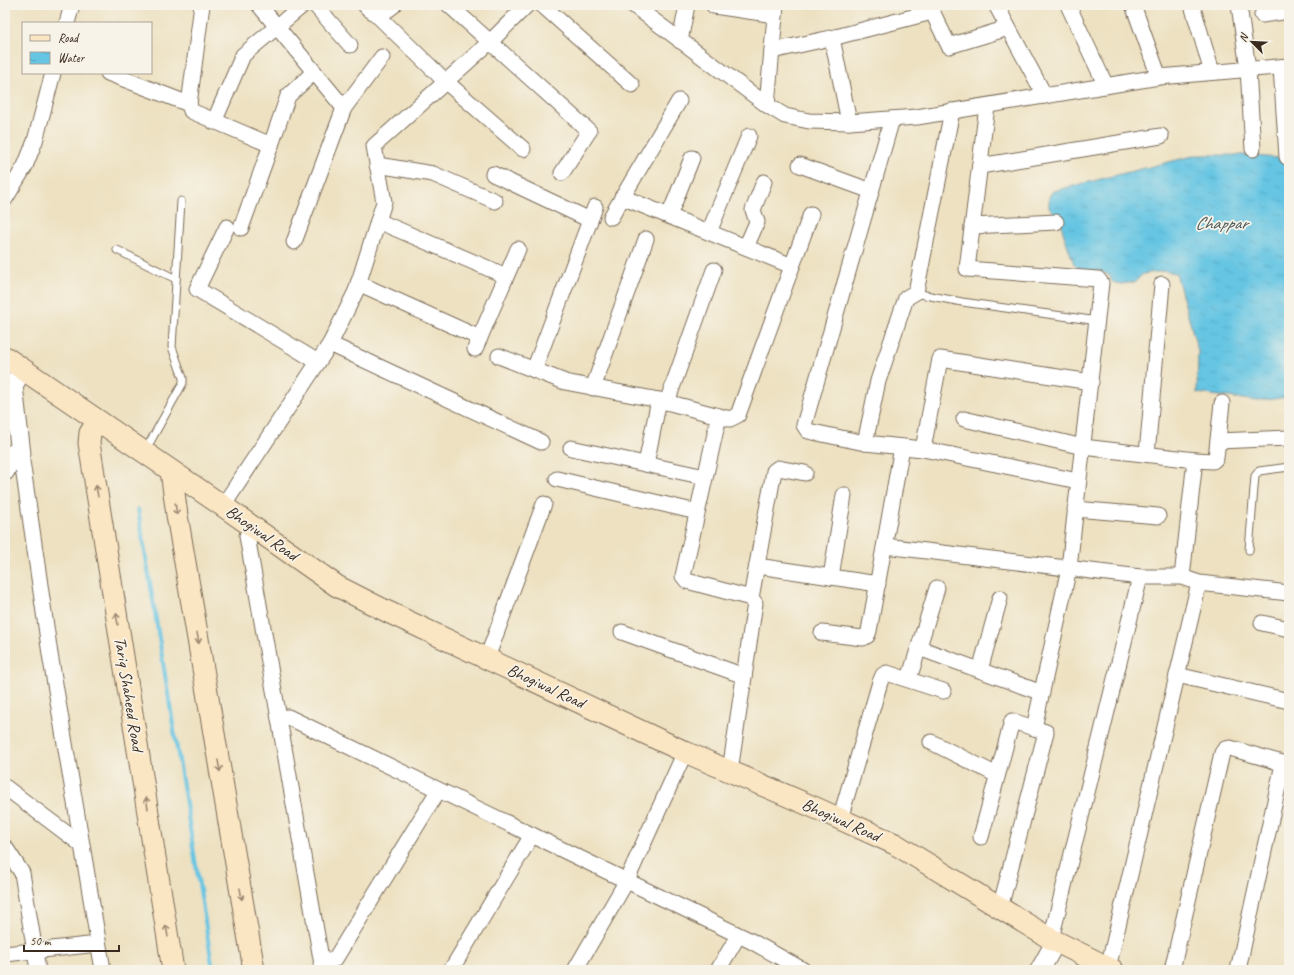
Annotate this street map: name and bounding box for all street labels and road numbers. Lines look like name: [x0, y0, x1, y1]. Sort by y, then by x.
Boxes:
street label: Bhogiwal Road: [222, 501, 305, 567]
street label: Tariq Shaheed Road: [110, 635, 149, 755]
street label: Bhogiwal Road: [504, 659, 591, 714]
street label: Bhogiwal Road: [799, 793, 886, 848]

